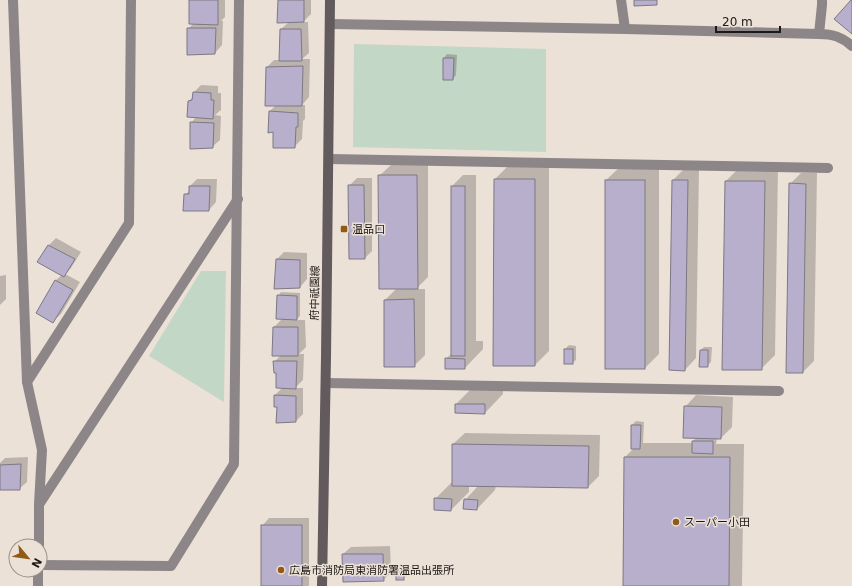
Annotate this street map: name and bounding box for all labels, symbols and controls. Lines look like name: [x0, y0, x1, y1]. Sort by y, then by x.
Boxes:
scale bar: [716, 8, 780, 34]
text: 20 m: [722, 15, 753, 29]
place label: 温品口: [352, 223, 385, 236]
marker: 温品口: [339, 224, 349, 234]
street label: 府中祇園線: [308, 265, 322, 321]
place label: スーパー小田: [684, 516, 750, 529]
marker: スーパー小田: [671, 517, 681, 527]
north arrow: [8, 538, 48, 578]
text: N: [28, 555, 44, 570]
place label: 広島市消防局東消防署温品出張所: [289, 564, 455, 577]
marker: 広島市消防局東消防署温品出張所: [276, 565, 286, 575]

